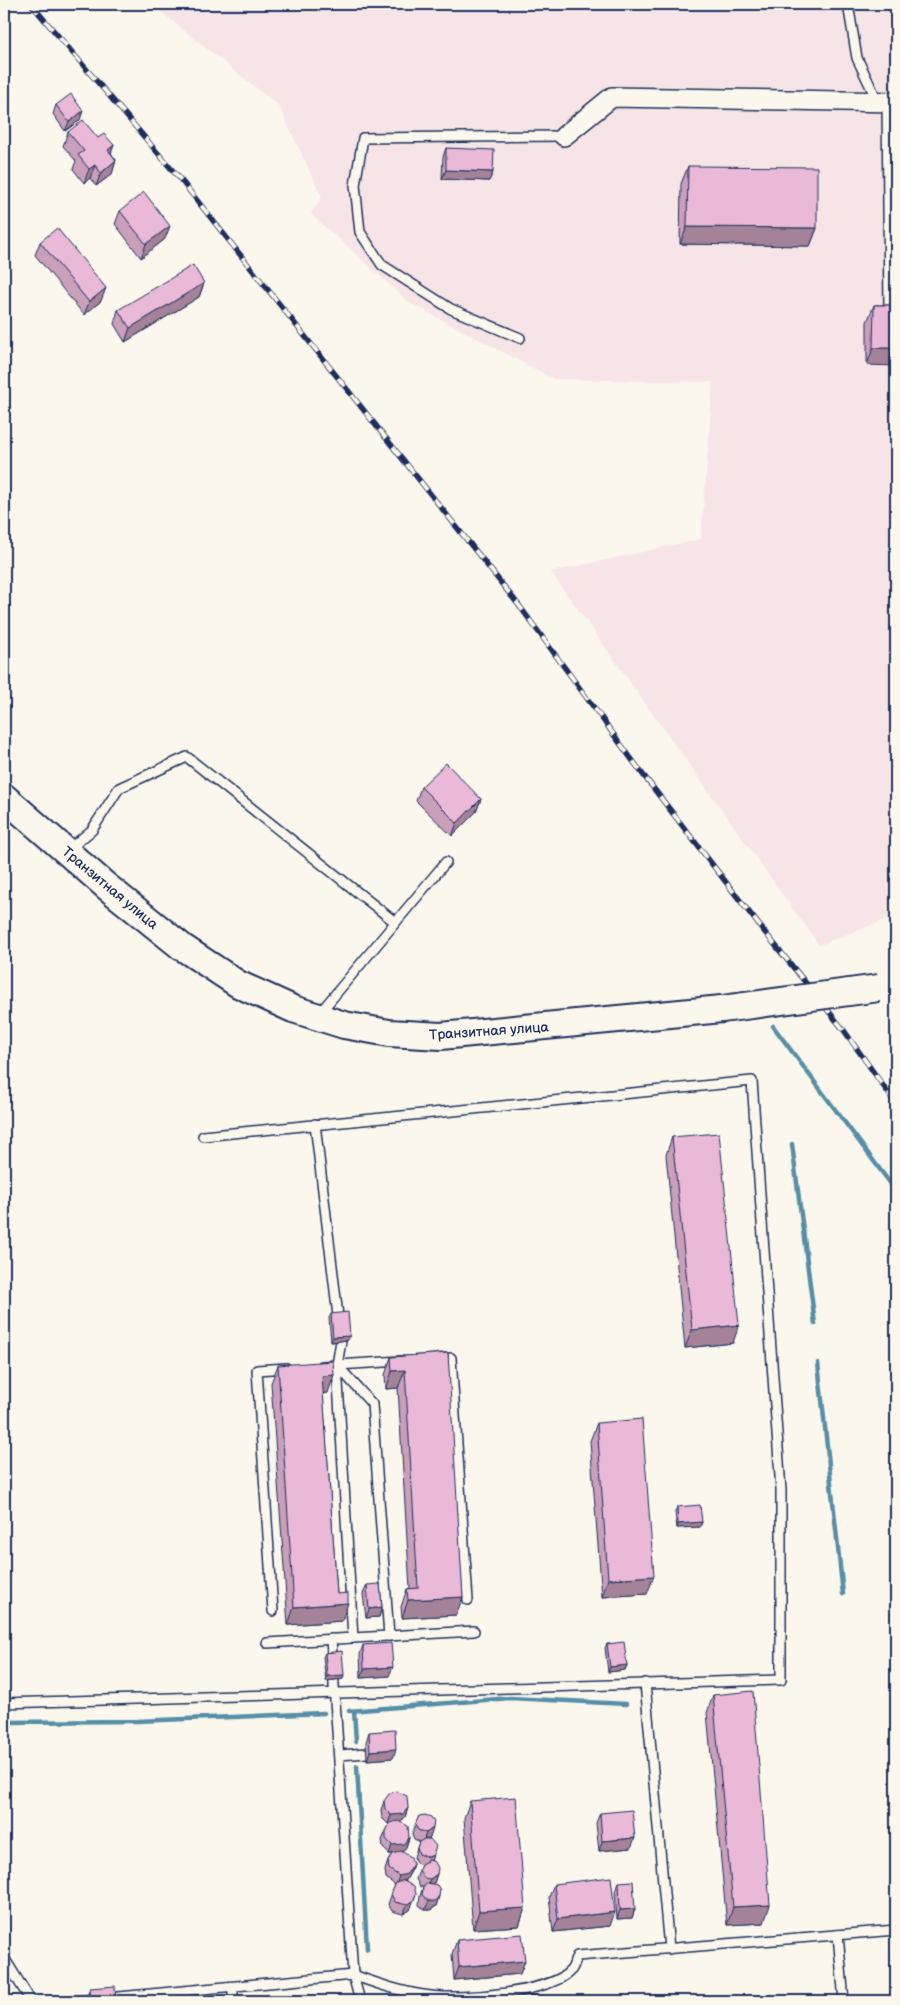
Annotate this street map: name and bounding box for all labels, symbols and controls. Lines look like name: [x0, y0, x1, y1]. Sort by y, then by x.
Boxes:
street label: Транзитная улица: [59, 843, 162, 933]
street label: Транзитная улица: [429, 1018, 550, 1044]

